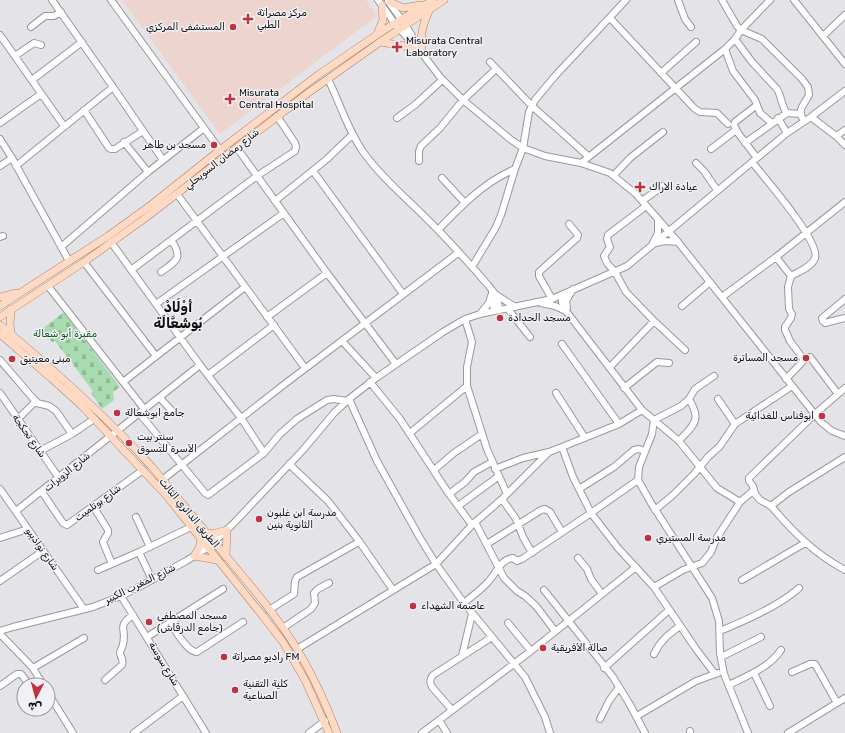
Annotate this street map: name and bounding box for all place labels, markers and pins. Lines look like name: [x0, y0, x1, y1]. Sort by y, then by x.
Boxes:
place label: مركز مصراتة الطبي: [257, 7, 307, 33]
marker: مركز مصراتة الطبي: [242, 13, 254, 25]
place label: المستشفى المركزي: [146, 21, 225, 34]
marker: المستشفى المركزي: [228, 22, 238, 32]
place label: Misurata Central Laboratory: [406, 35, 482, 59]
marker: Misurata Central Laboratory: [391, 41, 403, 53]
place label: Misurata Central Hospital: [239, 87, 314, 111]
marker: Misurata Central Hospital: [224, 93, 236, 105]
place label: مسجد بن طاهر: [142, 139, 206, 151]
marker: مسجد بن طاهر: [209, 140, 219, 150]
marker: عيادة الاراك: [634, 181, 646, 193]
place label: عيادة الاراك: [649, 181, 698, 193]
place label: مسجد الحدادة: [508, 312, 571, 324]
marker: مسجد الحدادة: [495, 313, 505, 323]
place label: مسجد المساترة: [733, 352, 798, 364]
place label: مبنى معيتيق: [20, 353, 71, 365]
marker: مسجد المساترة: [801, 353, 811, 363]
marker: مبنى معيتيق: [7, 354, 17, 364]
place label: جامع ابوشعالة: [125, 407, 185, 420]
marker: جامع ابوشعالة: [112, 408, 122, 418]
place label: ابوفناس للغدائية: [746, 410, 814, 422]
marker: ابوفناس للغدائية: [817, 411, 827, 421]
place label: سنتر بيت الأسرة للتسوق: [137, 431, 197, 455]
marker: سنتر بيت الأسرة للتسوق: [124, 438, 134, 448]
place label: مدرسة ابن غلبون الثانوية بنين: [267, 507, 337, 531]
marker: مدرسة ابن غلبون الثانوية بنين: [254, 514, 264, 524]
place label: مدرسة المستيري: [656, 532, 726, 545]
marker: مدرسة المستيري: [643, 533, 653, 543]
place label: عاصمة الشهداء: [421, 600, 485, 612]
marker: عاصمة الشهداء: [408, 601, 418, 611]
place label: مسجد المصطفى (جامع الدرقاش): [157, 610, 227, 635]
marker: مسجد المصطفى (جامع الدرقاش): [144, 617, 154, 627]
place label: صالة الأفريقية: [551, 642, 607, 654]
marker: صالة الأفريقية: [538, 643, 548, 653]
place label: راديو مصراتة FM: [232, 651, 299, 663]
marker: راديو مصراتة FM: [219, 652, 229, 662]
place label: كلية التقنية الصناعية: [243, 678, 288, 702]
marker: كلية التقنية الصناعية: [230, 685, 240, 695]

